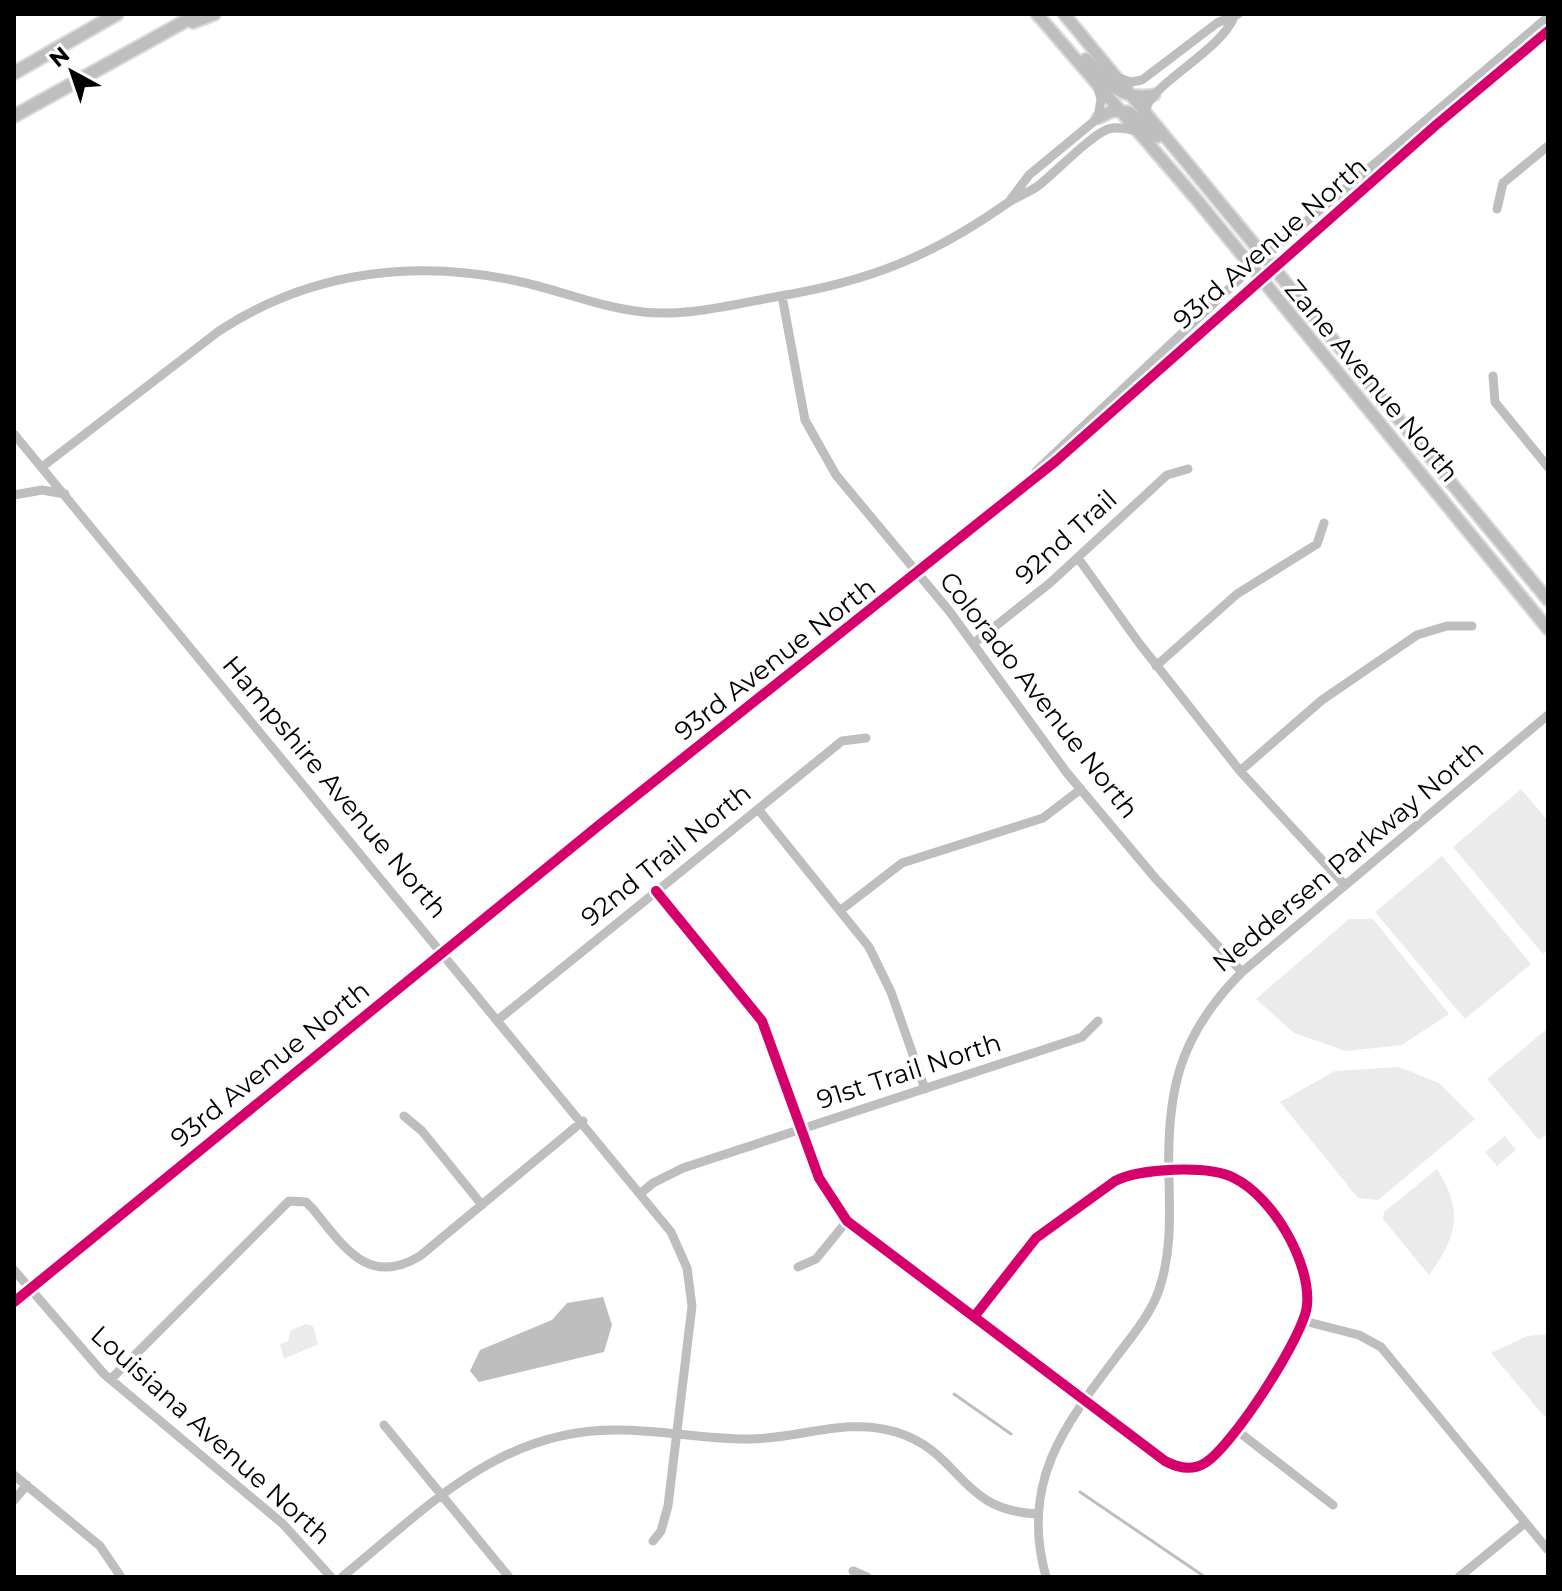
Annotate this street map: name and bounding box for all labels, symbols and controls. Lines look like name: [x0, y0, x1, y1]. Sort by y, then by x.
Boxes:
north arrow: [32, 32, 112, 112]
text: N: [44, 41, 75, 73]
street label: 93rd Avenue North: [1167, 150, 1373, 336]
street label: Zane Avenue North: [1278, 274, 1466, 488]
street label: 92nd Trail: [1009, 483, 1123, 591]
street label: Colorado Avenue North: [933, 565, 1145, 825]
street label: 93rd Avenue North: [668, 571, 882, 747]
street label: Hampshire Avenue North: [216, 649, 454, 925]
street label: Neddersen Parkway North: [1206, 733, 1490, 979]
street label: 92nd Trail North: [575, 777, 757, 933]
street label: 93rd Avenue North: [164, 974, 376, 1154]
street label: 91st Trail North: [813, 1026, 1005, 1116]
street label: Louisiana Avenue North: [84, 1319, 338, 1551]

